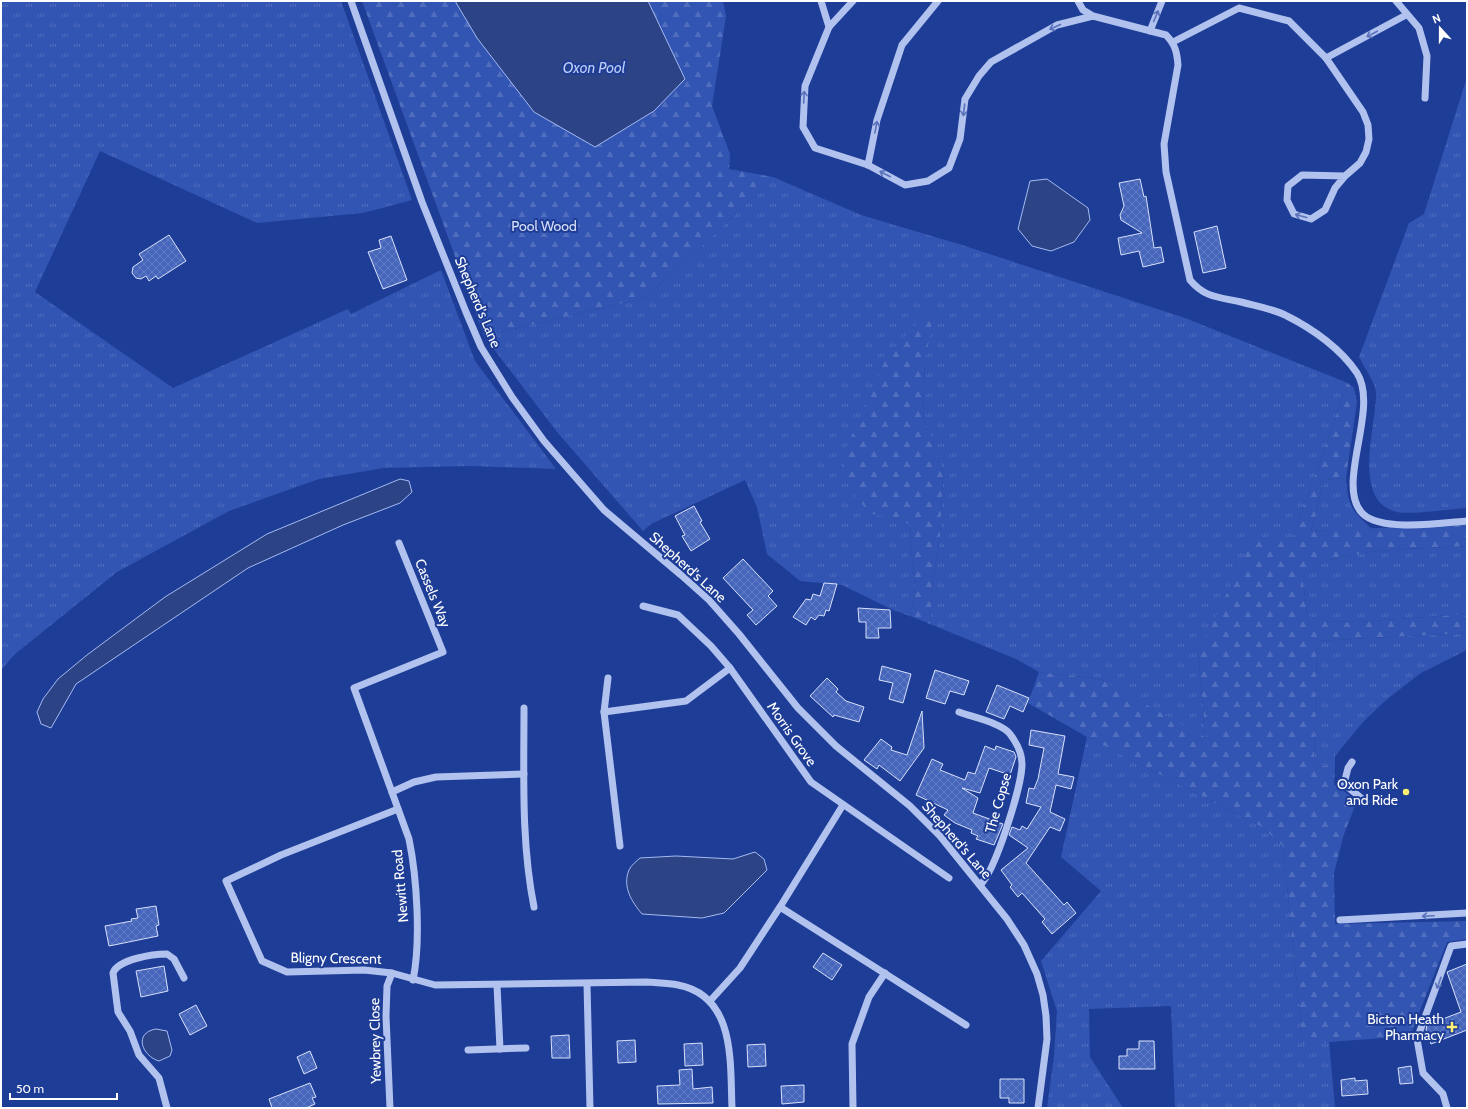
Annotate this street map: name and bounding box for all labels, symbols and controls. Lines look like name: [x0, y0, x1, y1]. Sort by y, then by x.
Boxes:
north arrow: [1420, 8, 1460, 48]
one-way arrow: [1153, 10, 1160, 22]
text: N: [1430, 11, 1443, 27]
one-way arrow: [1049, 24, 1061, 31]
one-way arrow: [1366, 30, 1378, 38]
water label: Oxon Pool: [563, 59, 626, 77]
one-way arrow: [801, 91, 808, 104]
one-way arrow: [960, 103, 968, 116]
one-way arrow: [872, 121, 880, 134]
one-way arrow: [880, 170, 892, 178]
one-way arrow: [1295, 212, 1308, 220]
park label: Pool Wood: [511, 217, 577, 235]
street label: Shepherd's Lane: [451, 254, 505, 350]
street label: Shepherd's Lane: [646, 528, 730, 606]
street label: Cassels Way: [411, 556, 455, 630]
street label: Morris Grove: [763, 698, 821, 770]
street label: The Copse: [981, 771, 1015, 835]
place label: Oxon Park and Ride: [1337, 775, 1399, 809]
marker: Oxon Park and Ride: [1401, 787, 1411, 797]
street label: Shepherd's Lane: [918, 797, 996, 883]
street label: Newitt Road: [388, 849, 412, 923]
one-way arrow: [1422, 912, 1435, 920]
street label: Bligny Crescent: [290, 948, 382, 968]
one-way arrow: [1434, 977, 1442, 989]
street label: Yewbrey Close: [365, 998, 385, 1085]
place label: Bicton Heath Pharmacy: [1367, 1010, 1444, 1044]
marker: Bicton Heath Pharmacy: [1447, 1022, 1457, 1032]
scale bar: [10, 1075, 117, 1101]
text: 50 m: [16, 1081, 44, 1096]

